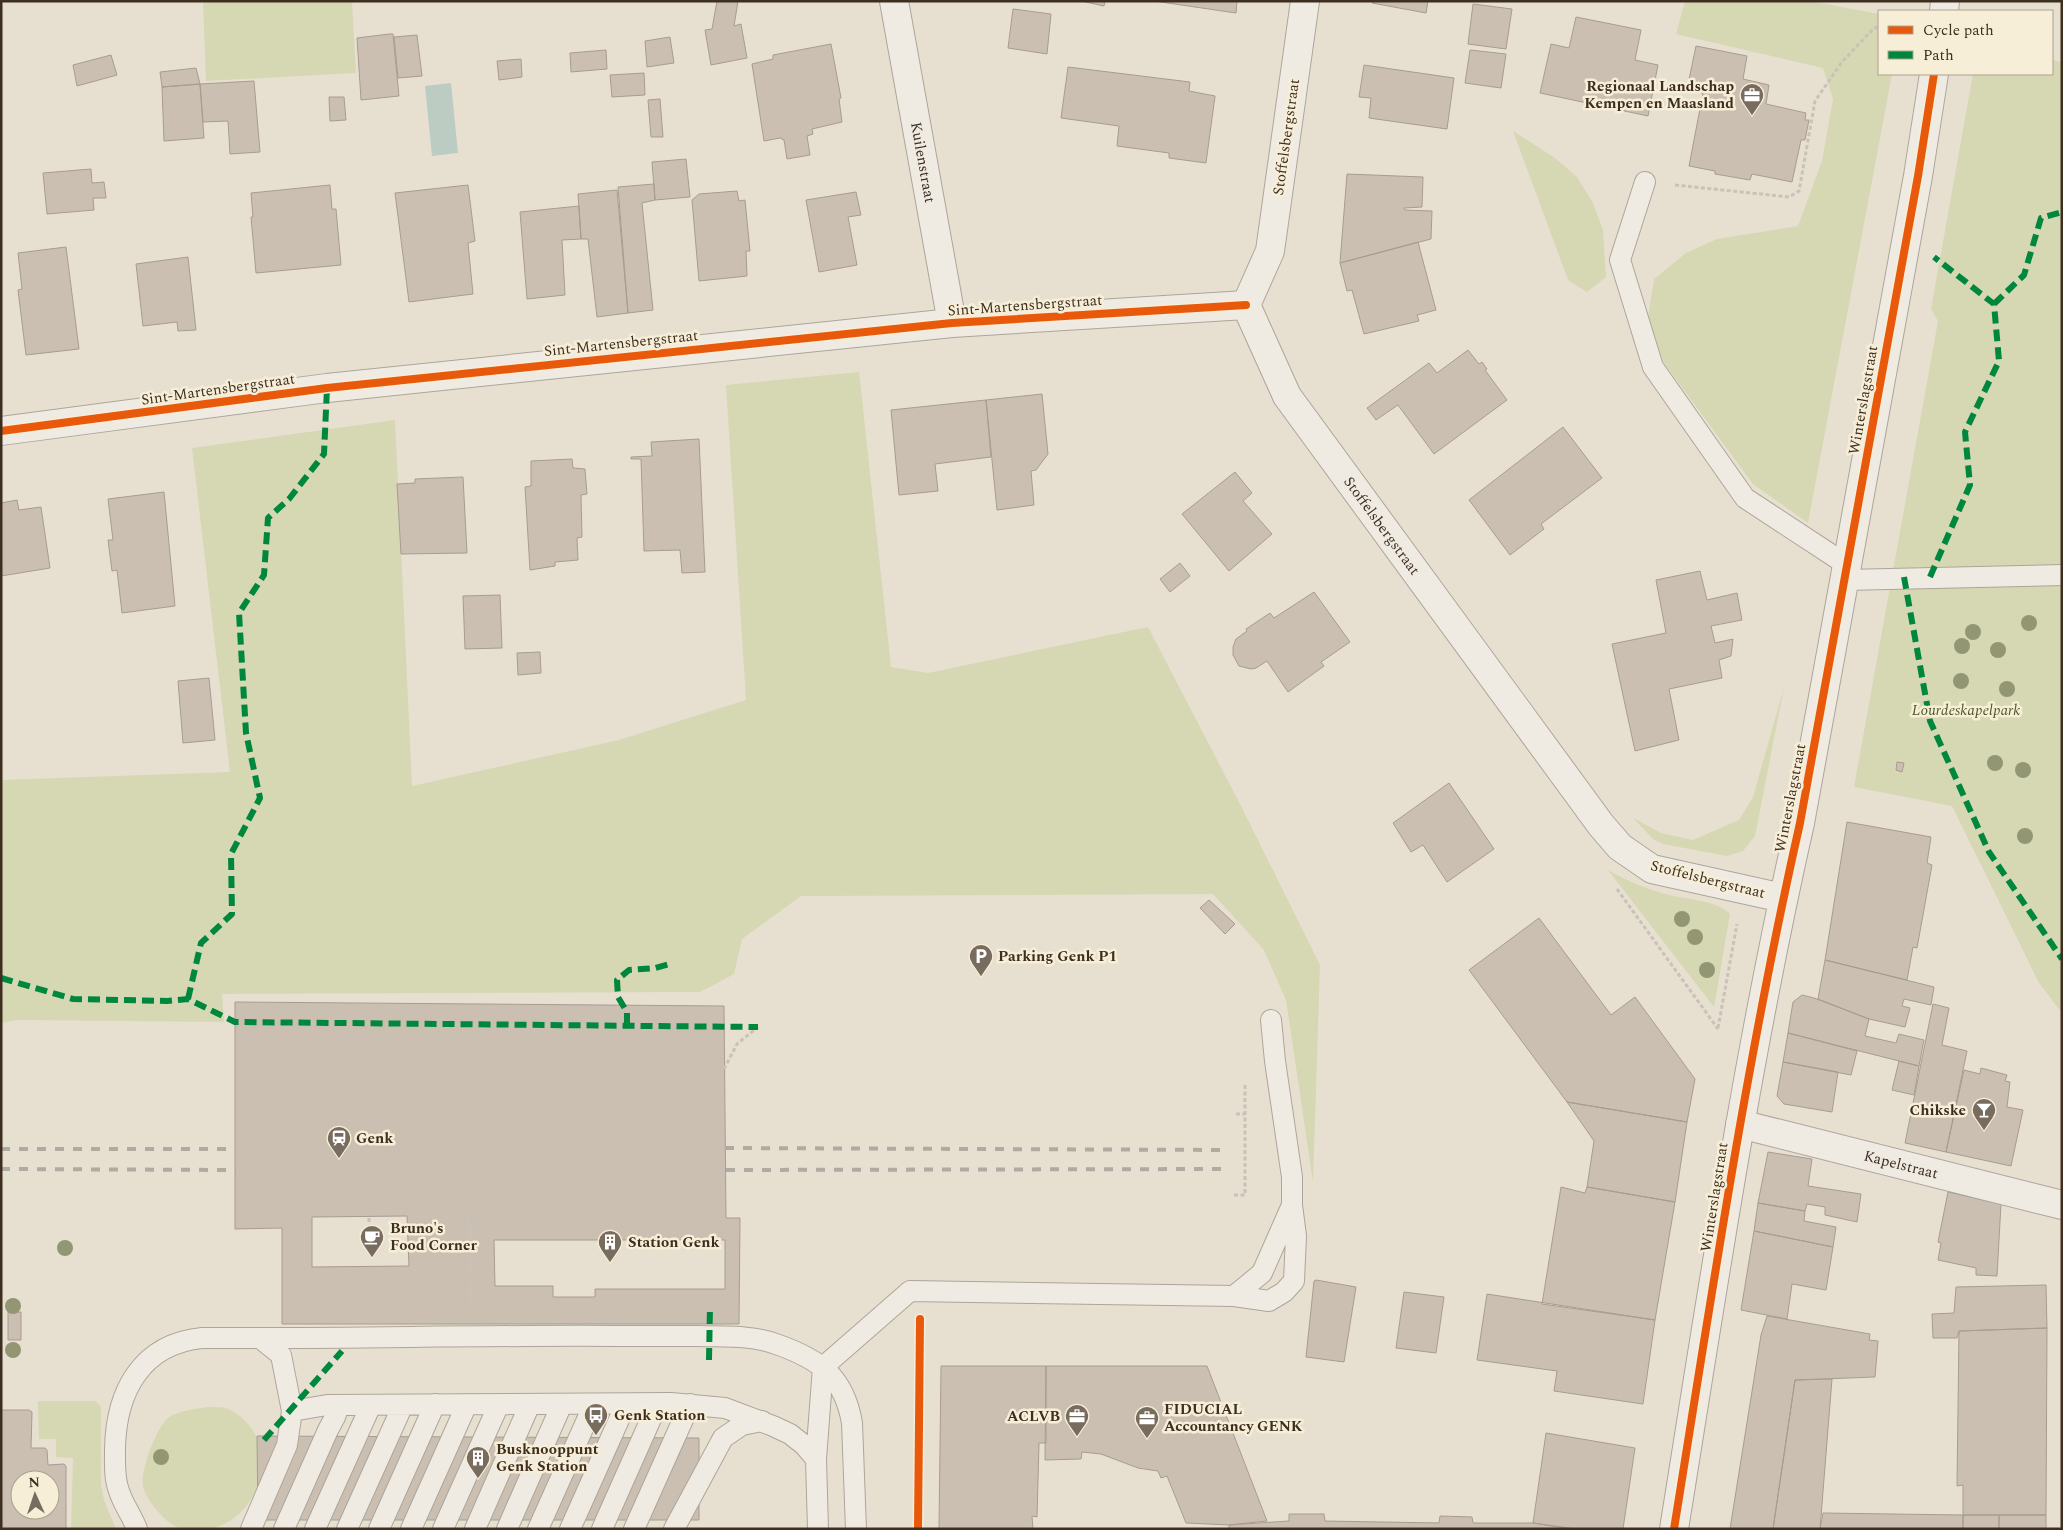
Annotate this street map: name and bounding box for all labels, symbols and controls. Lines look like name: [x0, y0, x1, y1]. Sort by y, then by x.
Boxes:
legend: [1878, 10, 2053, 75]
text: Cycle path: [1923, 19, 1994, 42]
text: Path: [1923, 44, 1954, 67]
place label: Regionaal Landschap Kempen en Maasland: [1584, 75, 1734, 115]
street label: Stoffelsbergstraat: [1267, 77, 1306, 197]
office icon: Regionaal Landschap Kempen en Maasland: [1739, 82, 1765, 116]
street label: Kuilenstraat: [904, 120, 941, 205]
street label: Sint-Martensbergstraat: [947, 289, 1103, 322]
street label: Sint-Martensbergstraat: [543, 324, 699, 363]
street label: Winterslagstraat: [1843, 344, 1884, 457]
street label: Sint-Martensbergstraat: [140, 367, 296, 412]
street label: Stoffelsbergstraat: [1337, 472, 1425, 580]
park label: Lourdeskapelpark: [1912, 699, 2020, 722]
street label: Winterslagstraat: [1769, 742, 1812, 855]
street label: Stoffelsbergstraat: [1648, 854, 1768, 905]
parking icon: Parking Genk P1: [968, 943, 994, 977]
place label: Parking Genk P1: [998, 945, 1117, 968]
bar icon: Chikske: [1971, 1097, 1997, 1131]
place label: Chikske: [1910, 1099, 1966, 1122]
station icon: Genk: [326, 1125, 352, 1159]
place label: Genk: [356, 1127, 393, 1150]
street label: Winterslagstraat: [1694, 1141, 1735, 1253]
street label: Kapelstraat: [1861, 1145, 1941, 1185]
place label: Bruno's Food Corner: [390, 1217, 477, 1257]
cafe icon: Bruno's Food Corner: [359, 1224, 385, 1258]
building icon: Station Genk: [597, 1229, 623, 1263]
place label: Station Genk: [628, 1231, 719, 1254]
place label: FIDUCIAL Accountancy GENK: [1164, 1398, 1303, 1438]
bus stop icon: Genk Station: [583, 1402, 609, 1436]
office icon: ACLVB: [1064, 1403, 1090, 1437]
place label: Genk Station: [614, 1404, 705, 1427]
place label: ACLVB: [1007, 1405, 1060, 1428]
office icon: FIDUCIAL Accountancy GENK: [1134, 1405, 1160, 1439]
place label: Busknooppunt Genk Station: [496, 1438, 599, 1478]
building icon: Busknooppunt Genk Station: [465, 1445, 491, 1479]
north arrow: [10, 1470, 60, 1520]
text: N: [28, 1472, 41, 1493]

